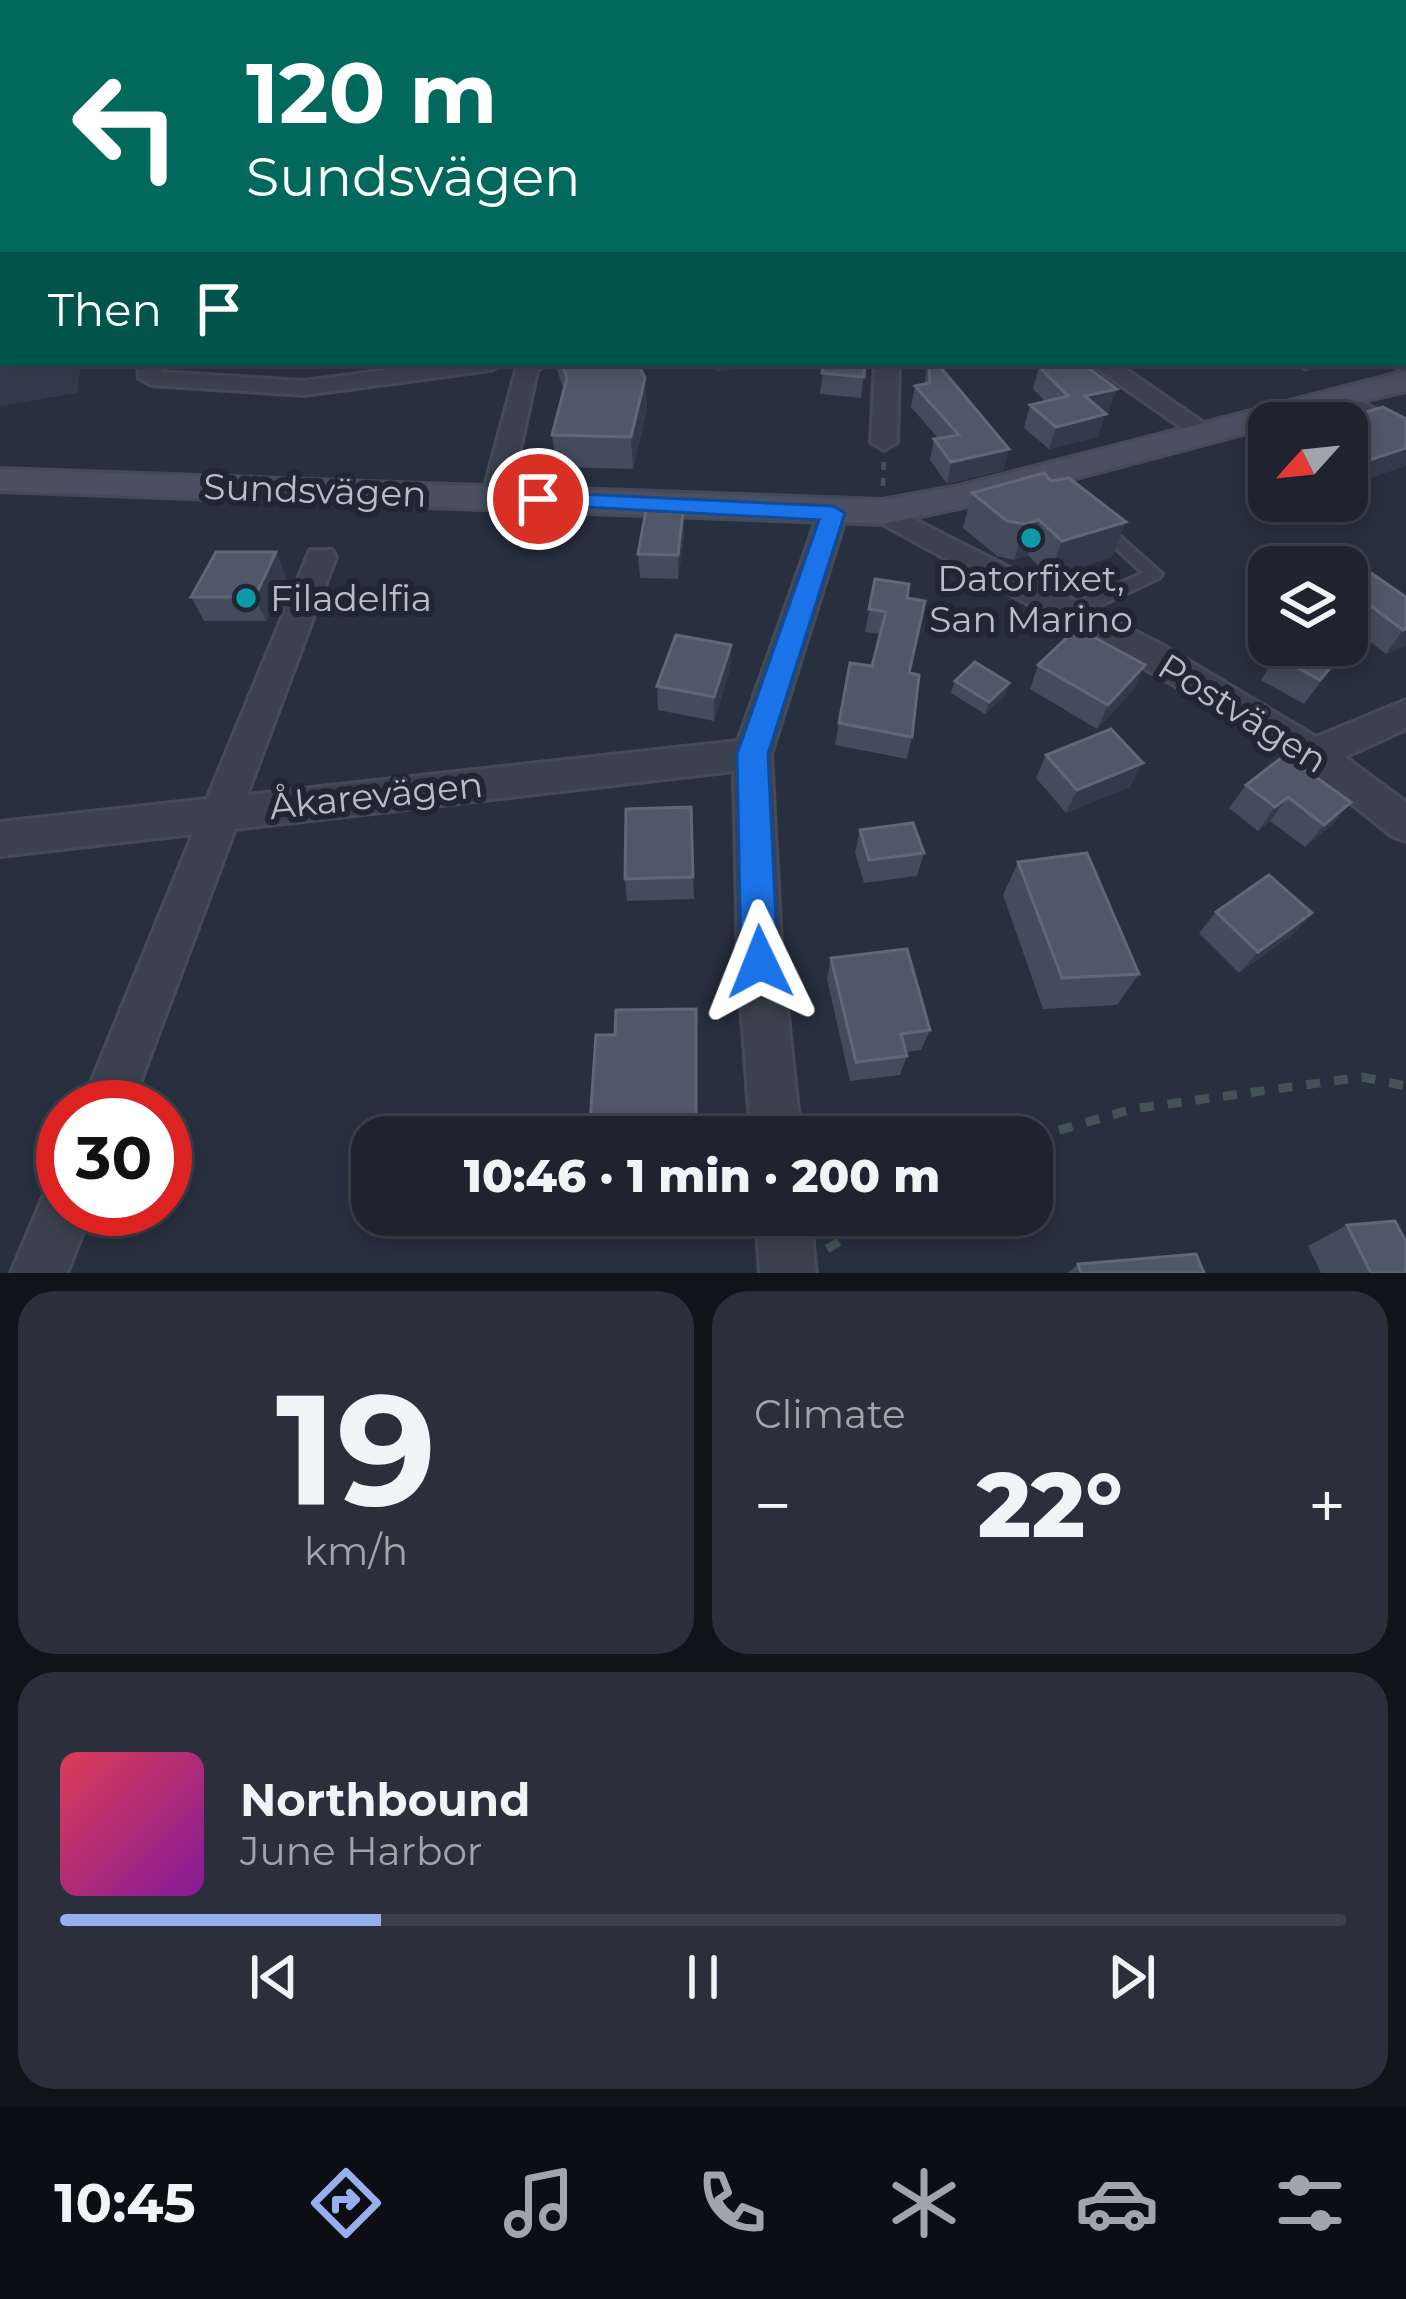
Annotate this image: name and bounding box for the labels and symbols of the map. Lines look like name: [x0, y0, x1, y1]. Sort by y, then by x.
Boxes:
north arrow: [1248, 402, 1368, 522]
pin: [487, 448, 589, 550]
street label: Sundsvägen: [203, 464, 427, 516]
marker: Datorfixet, San Marino: [1018, 525, 1044, 551]
place label: Datorfixet, San Marino: [929, 556, 1133, 641]
place label: Filadelfia: [270, 576, 432, 620]
marker: Filadelfia: [233, 585, 259, 611]
street label: Postvägen: [1151, 644, 1335, 782]
street label: Åkarevägen: [267, 762, 485, 828]
position arrow: [697, 899, 823, 1025]
speed limit sign: 30: [36, 1080, 192, 1236]

